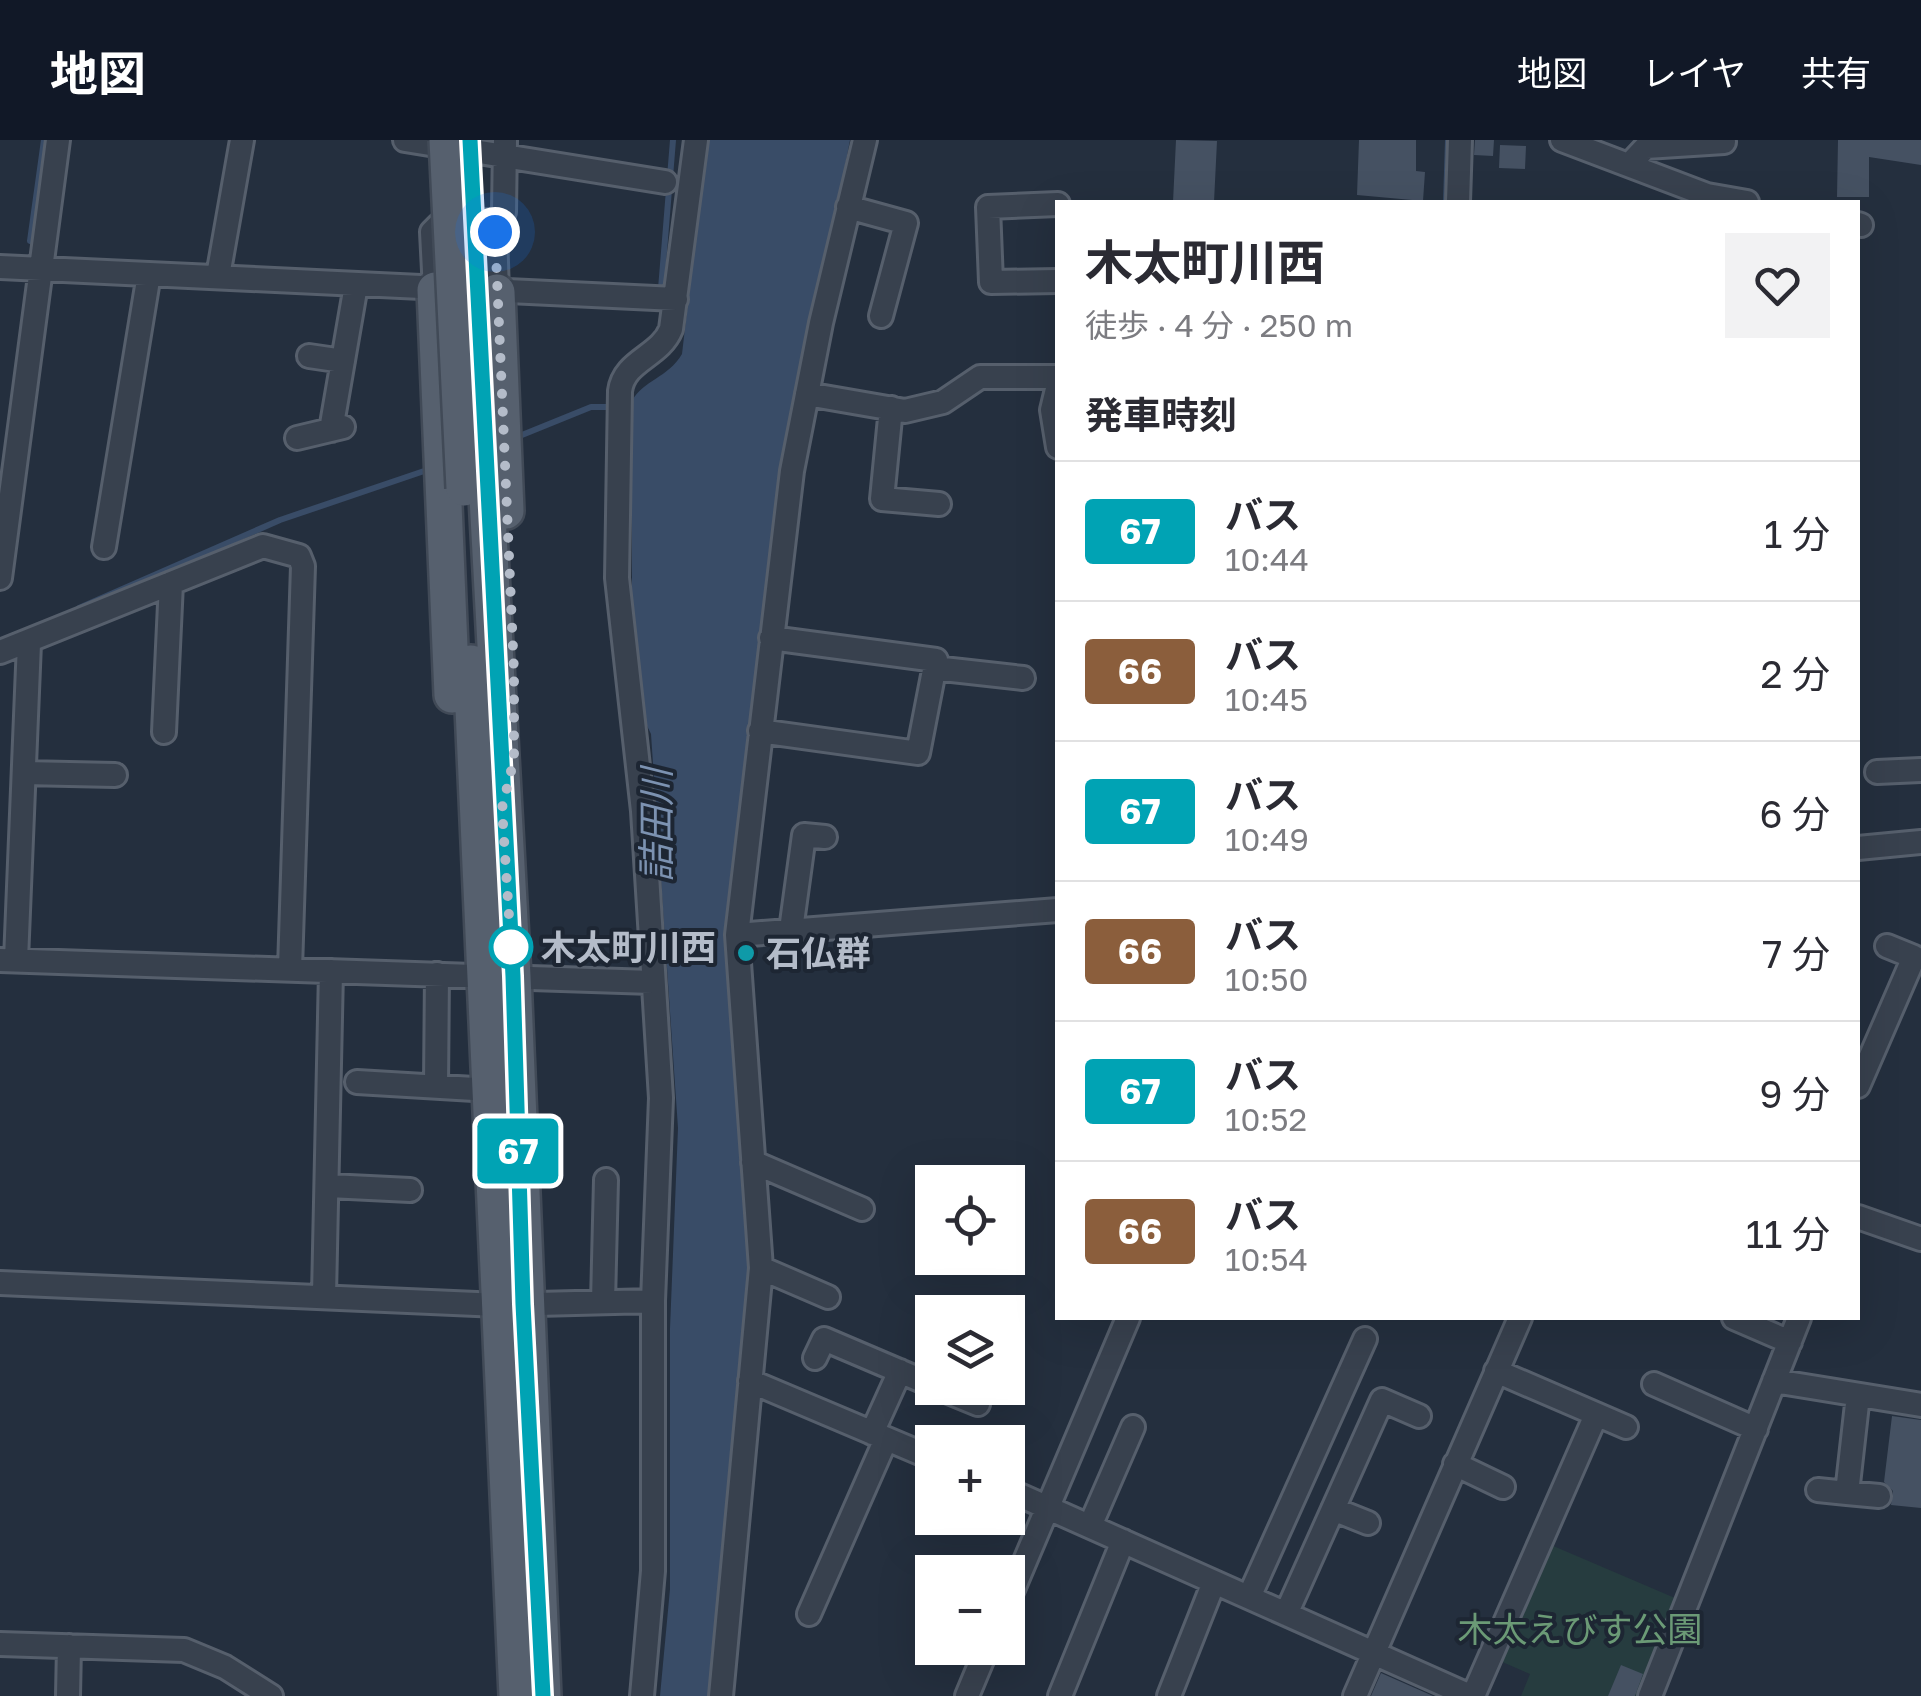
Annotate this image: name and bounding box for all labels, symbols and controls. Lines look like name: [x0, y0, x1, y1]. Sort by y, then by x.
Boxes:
text: 地図: [50, 44, 146, 102]
text: 地図: [1517, 52, 1587, 94]
text: レイヤ: [1642, 52, 1746, 94]
text: 共有: [1801, 52, 1871, 94]
your location: [470, 207, 520, 257]
text: 木太町川西: [1085, 233, 1325, 291]
button: heart: [1725, 233, 1830, 338]
text: 徒歩 · 4 分 · 250 m: [1085, 306, 1353, 344]
text: 発車時刻: [1085, 392, 1237, 437]
text: バス: [1225, 492, 1301, 537]
text: 67: [1119, 510, 1161, 552]
text: 1 分: [1764, 511, 1830, 556]
text: 10:44: [1225, 540, 1309, 578]
text: バス: [1225, 632, 1301, 677]
text: 66: [1118, 650, 1162, 692]
text: 2 分: [1760, 651, 1830, 696]
text: 10:45: [1225, 680, 1308, 718]
water label: 詰田川: [633, 764, 678, 882]
text: バス: [1225, 772, 1301, 817]
text: 67: [1119, 790, 1161, 832]
text: 6 分: [1760, 791, 1830, 836]
text: 10:49: [1225, 820, 1309, 858]
text: バス: [1225, 912, 1301, 957]
marker: 木太町川西: [490, 926, 532, 968]
place label: 木太町川西: [541, 926, 716, 968]
text: 66: [1118, 930, 1162, 972]
text: 7 分: [1762, 931, 1830, 976]
place label: 石仏群: [766, 932, 871, 974]
marker: 石仏群: [735, 942, 757, 964]
text: 10:50: [1225, 960, 1308, 998]
text: バス: [1225, 1052, 1301, 1097]
text: 67: [1119, 1070, 1161, 1112]
text: 9 分: [1760, 1071, 1830, 1116]
text: 10:52: [1225, 1100, 1307, 1138]
line badge: 67: [473, 1118, 563, 1184]
text: 67: [497, 1130, 539, 1172]
map controls: [915, 1165, 1025, 1665]
button: locate: [915, 1165, 1025, 1275]
text: バス: [1225, 1192, 1301, 1237]
text: 66: [1118, 1210, 1162, 1252]
text: 11 分: [1746, 1211, 1830, 1256]
text: 10:54: [1225, 1240, 1308, 1278]
button: layers: [915, 1295, 1025, 1405]
button: +: [915, 1425, 1025, 1535]
button: −: [915, 1555, 1025, 1665]
park label: 木太えびす公園: [1457, 1608, 1703, 1650]

